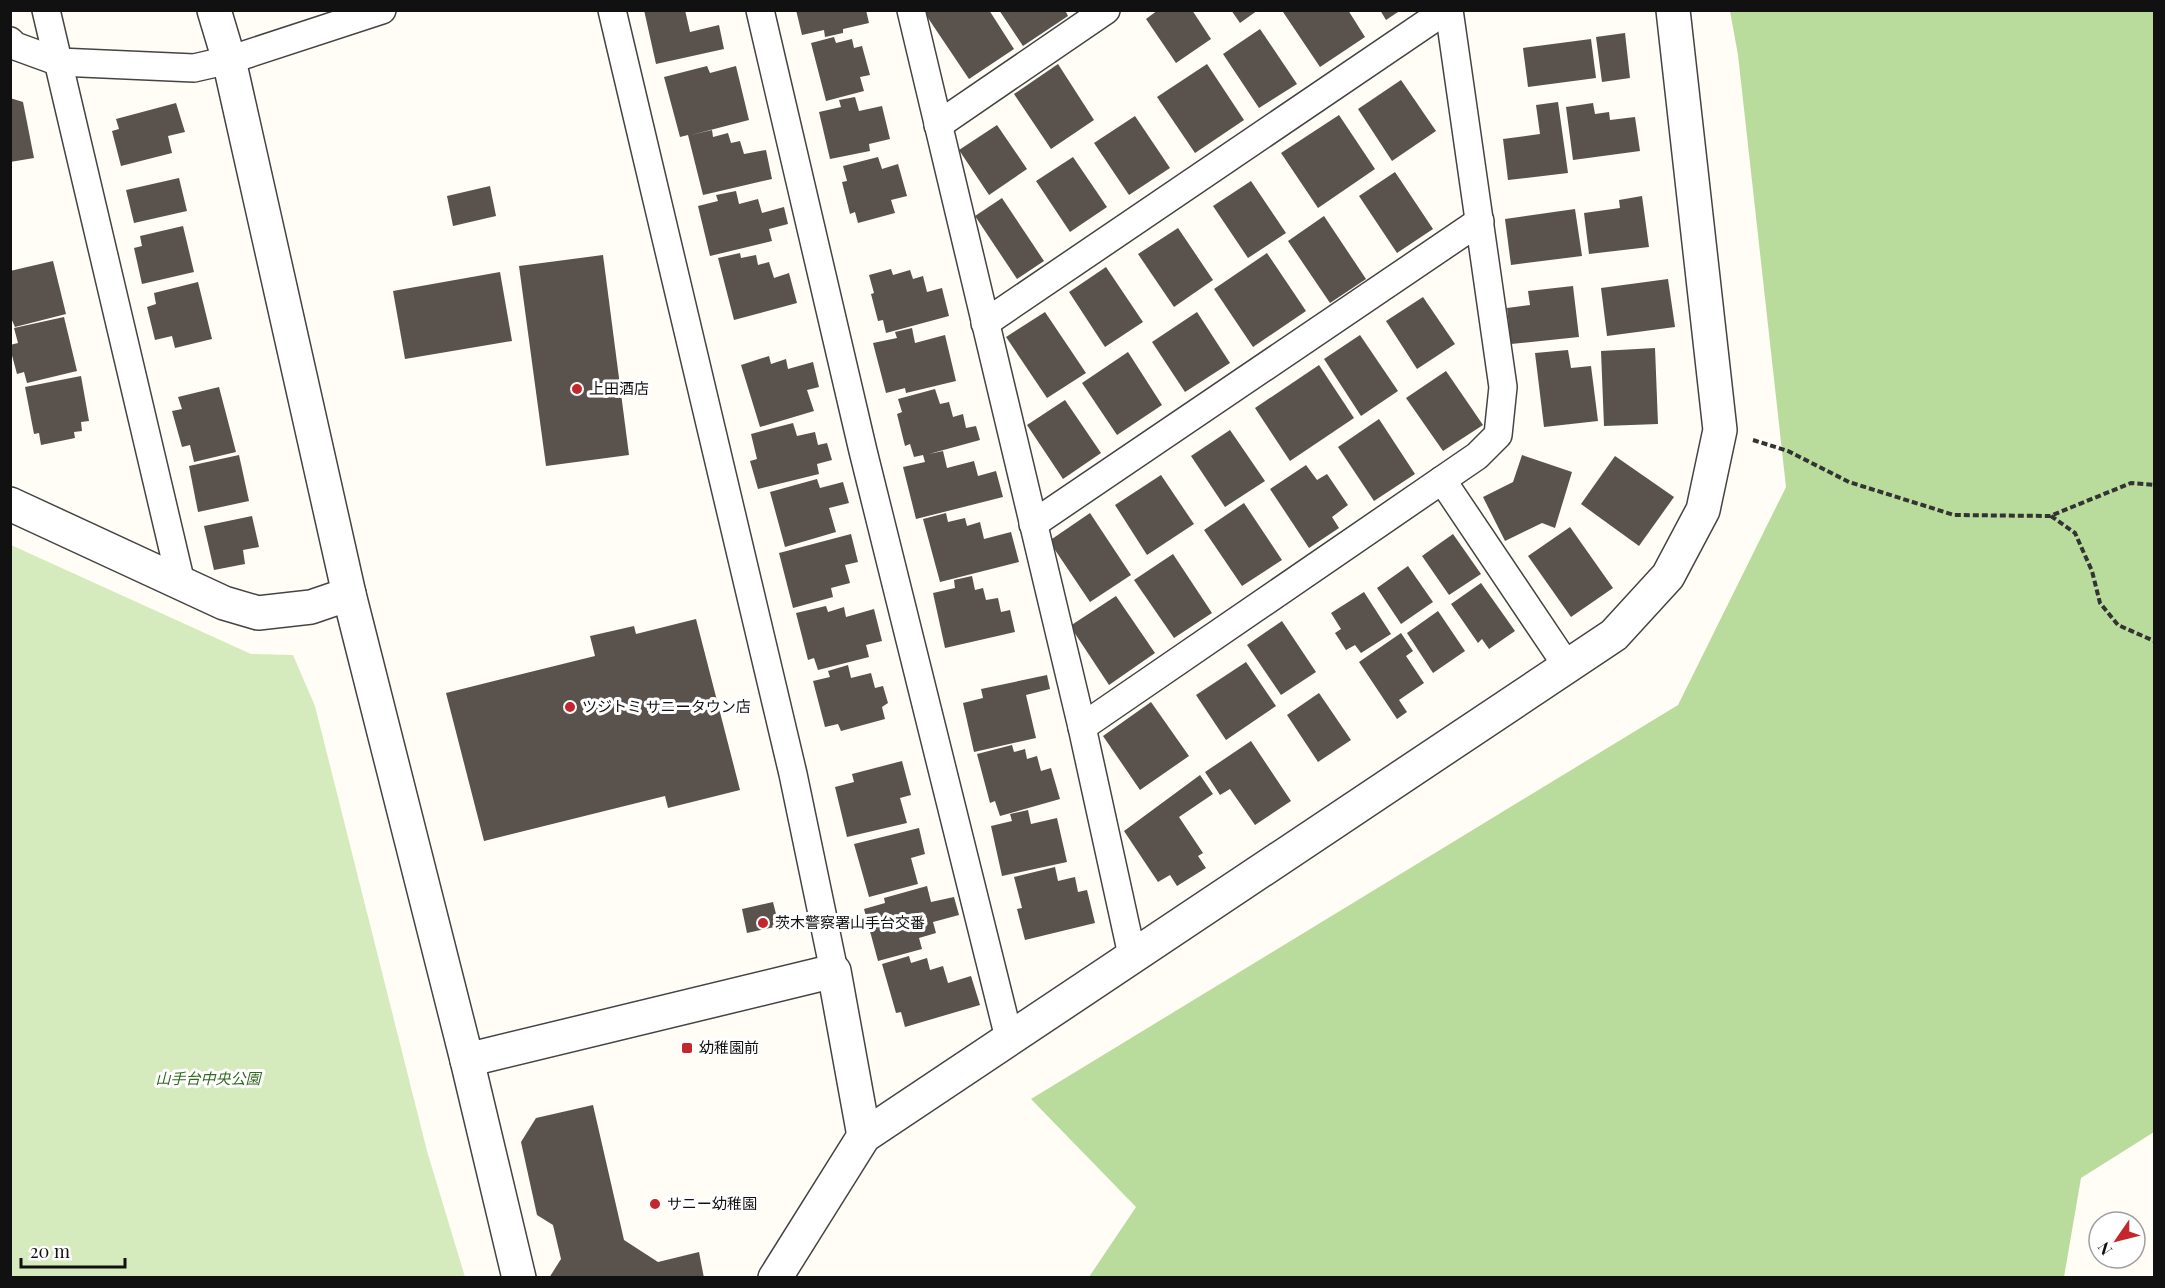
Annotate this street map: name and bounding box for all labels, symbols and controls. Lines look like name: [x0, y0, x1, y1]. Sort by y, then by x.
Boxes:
place label: 上田酒店: [589, 378, 649, 398]
marker: 上田酒店: [570, 382, 584, 396]
place label: ツジトミ サニータウン店: [582, 696, 751, 716]
marker: ツジトミ サニータウン店: [563, 700, 577, 714]
place label: 茨木警察署山手台交番: [775, 912, 925, 932]
marker: 茨木警察署山手台交番: [756, 916, 770, 930]
place label: 幼稚園前: [699, 1037, 759, 1057]
marker: 幼稚園前: [680, 1041, 694, 1055]
park label: 山手台中央公園: [155, 1068, 262, 1088]
place label: サニー幼稚園: [667, 1193, 757, 1213]
marker: サニー幼稚園: [648, 1197, 662, 1211]
north arrow: [2087, 1210, 2147, 1270]
scale bar: [21, 1231, 124, 1269]
text: N: [2092, 1238, 2116, 1260]
text: 20 m: [30, 1239, 70, 1263]

